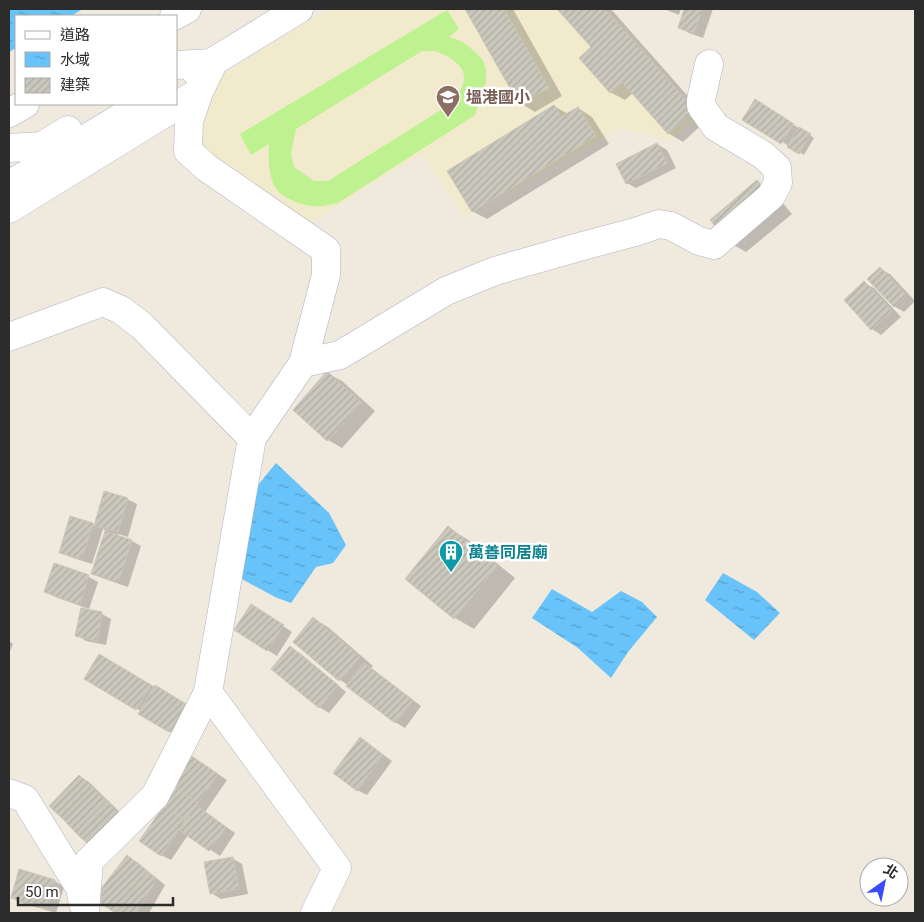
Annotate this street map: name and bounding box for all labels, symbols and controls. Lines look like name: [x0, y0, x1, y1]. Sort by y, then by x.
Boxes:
legend: [15, 15, 178, 105]
text: 道路: [60, 26, 90, 44]
text: 水域: [60, 51, 90, 69]
text: 建築: [60, 76, 90, 94]
school or university icon: 塭港國小: [435, 84, 461, 118]
place label: 塭港國小: [466, 88, 530, 107]
building icon: 萬善同居廟: [438, 539, 464, 573]
place label: 萬善同居廟: [468, 543, 548, 562]
north arrow: [859, 857, 909, 907]
text: 北: [881, 861, 901, 882]
scale bar: [18, 874, 172, 906]
text: 50 m: [25, 883, 59, 901]

